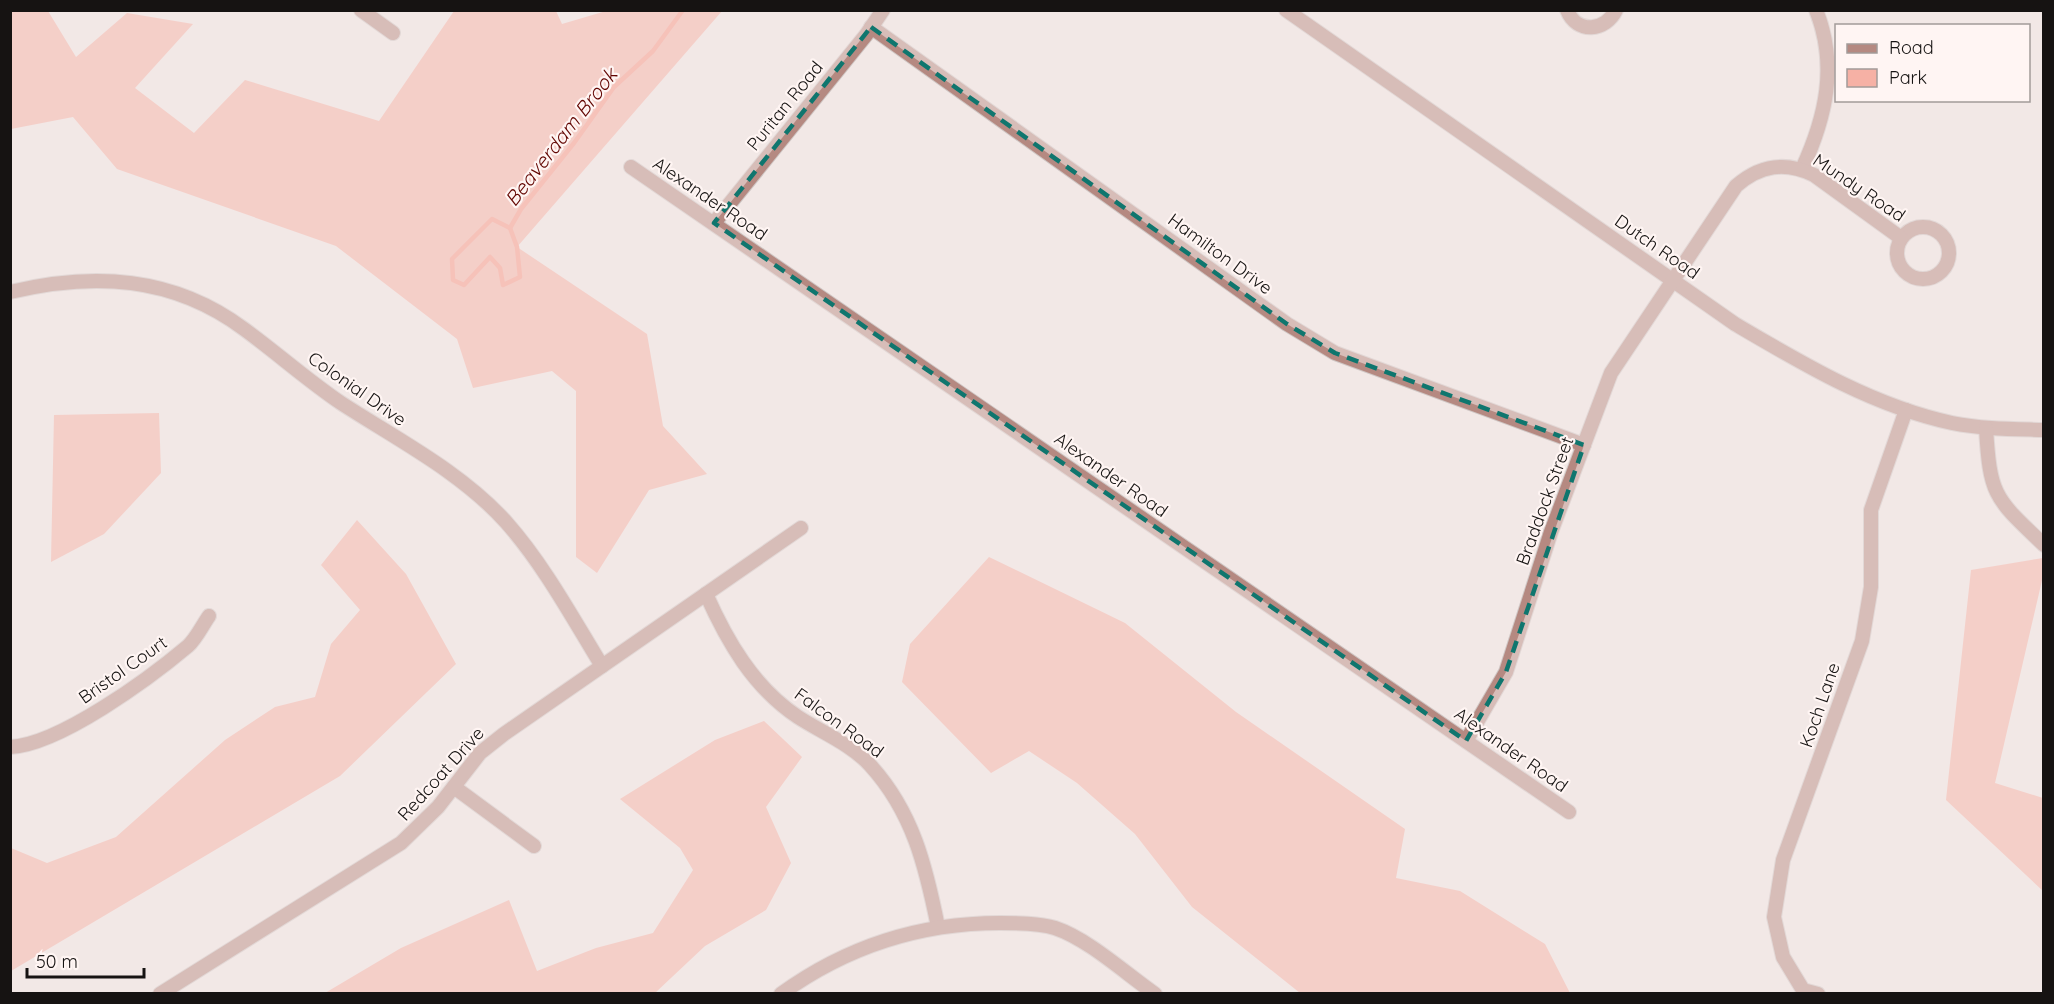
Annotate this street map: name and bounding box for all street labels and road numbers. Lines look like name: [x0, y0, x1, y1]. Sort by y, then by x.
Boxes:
street label: Puritan Road: [741, 56, 828, 155]
street label: Mundy Road: [1809, 148, 1910, 227]
street label: Alexander Road: [649, 152, 772, 245]
street label: Hamilton Drive: [1163, 208, 1277, 299]
street label: Dutch Road: [1610, 209, 1704, 284]
street label: Colonial Drive: [304, 346, 411, 431]
street label: Alexander Road: [1050, 427, 1172, 522]
street label: Braddock Street: [1511, 433, 1578, 568]
street label: Bristol Court: [74, 631, 171, 708]
street label: Koch Lane: [1794, 659, 1845, 750]
street label: Falcon Road: [790, 682, 888, 763]
street label: Alexander Road: [1450, 702, 1572, 797]
street label: Redcoat Drive: [392, 722, 489, 825]

